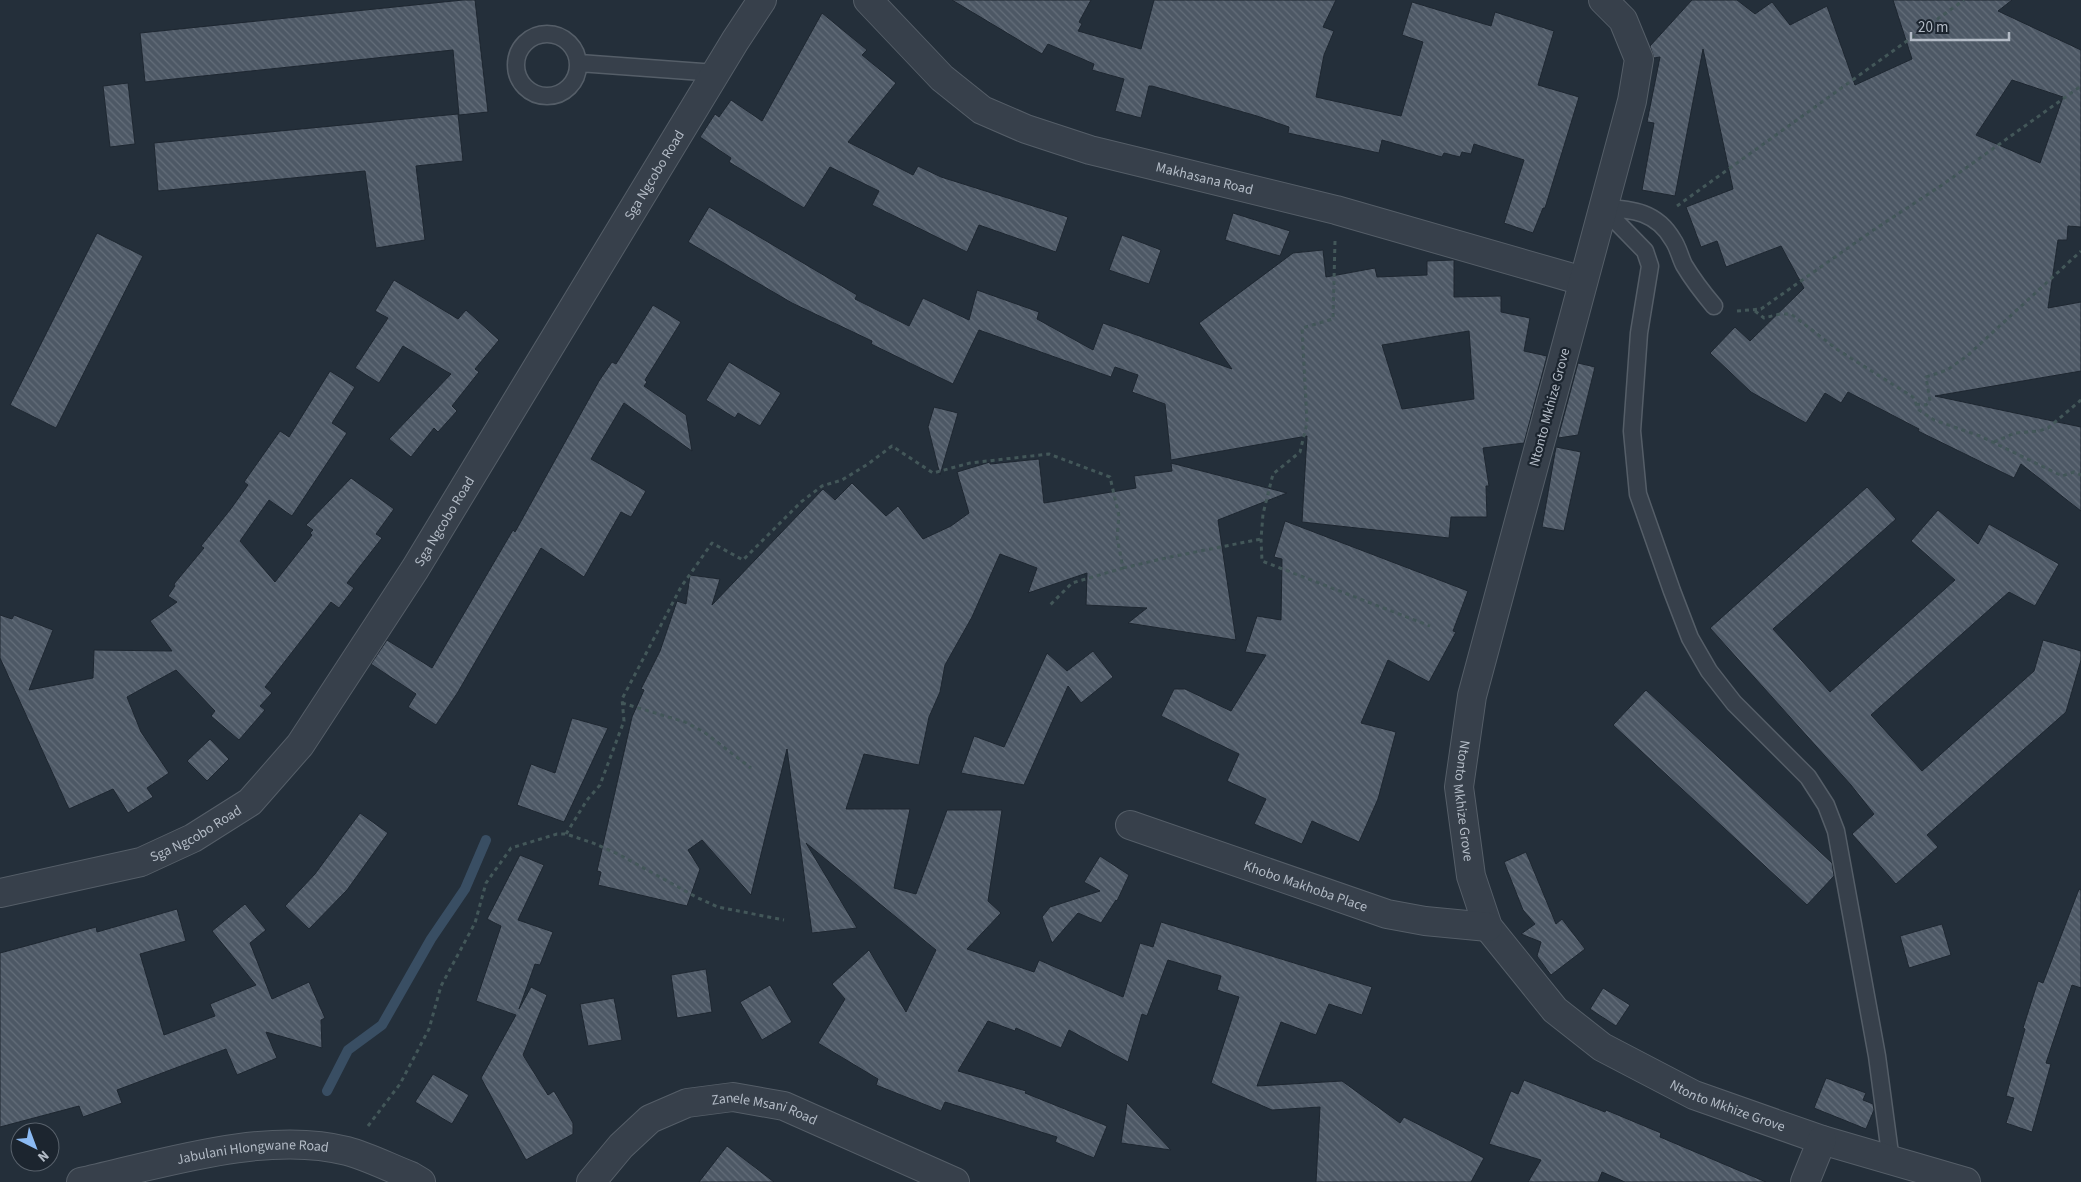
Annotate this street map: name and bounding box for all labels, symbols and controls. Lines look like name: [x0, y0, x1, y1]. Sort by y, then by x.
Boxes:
scale bar: [1911, 10, 2008, 42]
text: 20 m: [1918, 17, 1948, 38]
street label: Sga Ngcobo Road: [620, 127, 690, 224]
street label: Makhasana Road: [1154, 157, 1255, 200]
street label: Ntonto Mkhize Grove: [1525, 346, 1575, 469]
street label: Sga Ngcobo Road: [410, 473, 480, 571]
street label: Ntonto Mkhize Grove: [1448, 739, 1478, 863]
street label: Sga Ngcobo Road: [147, 801, 246, 868]
street label: Khobo Makhoba Place: [1241, 856, 1370, 918]
street label: Ntonto Mkhize Grove: [1666, 1075, 1788, 1137]
street label: Zanele Msani Road: [710, 1088, 820, 1131]
north arrow: [10, 1122, 60, 1172]
street label: Jabulani Hlongwane Road: [175, 1135, 330, 1170]
text: N: [33, 1145, 53, 1166]

